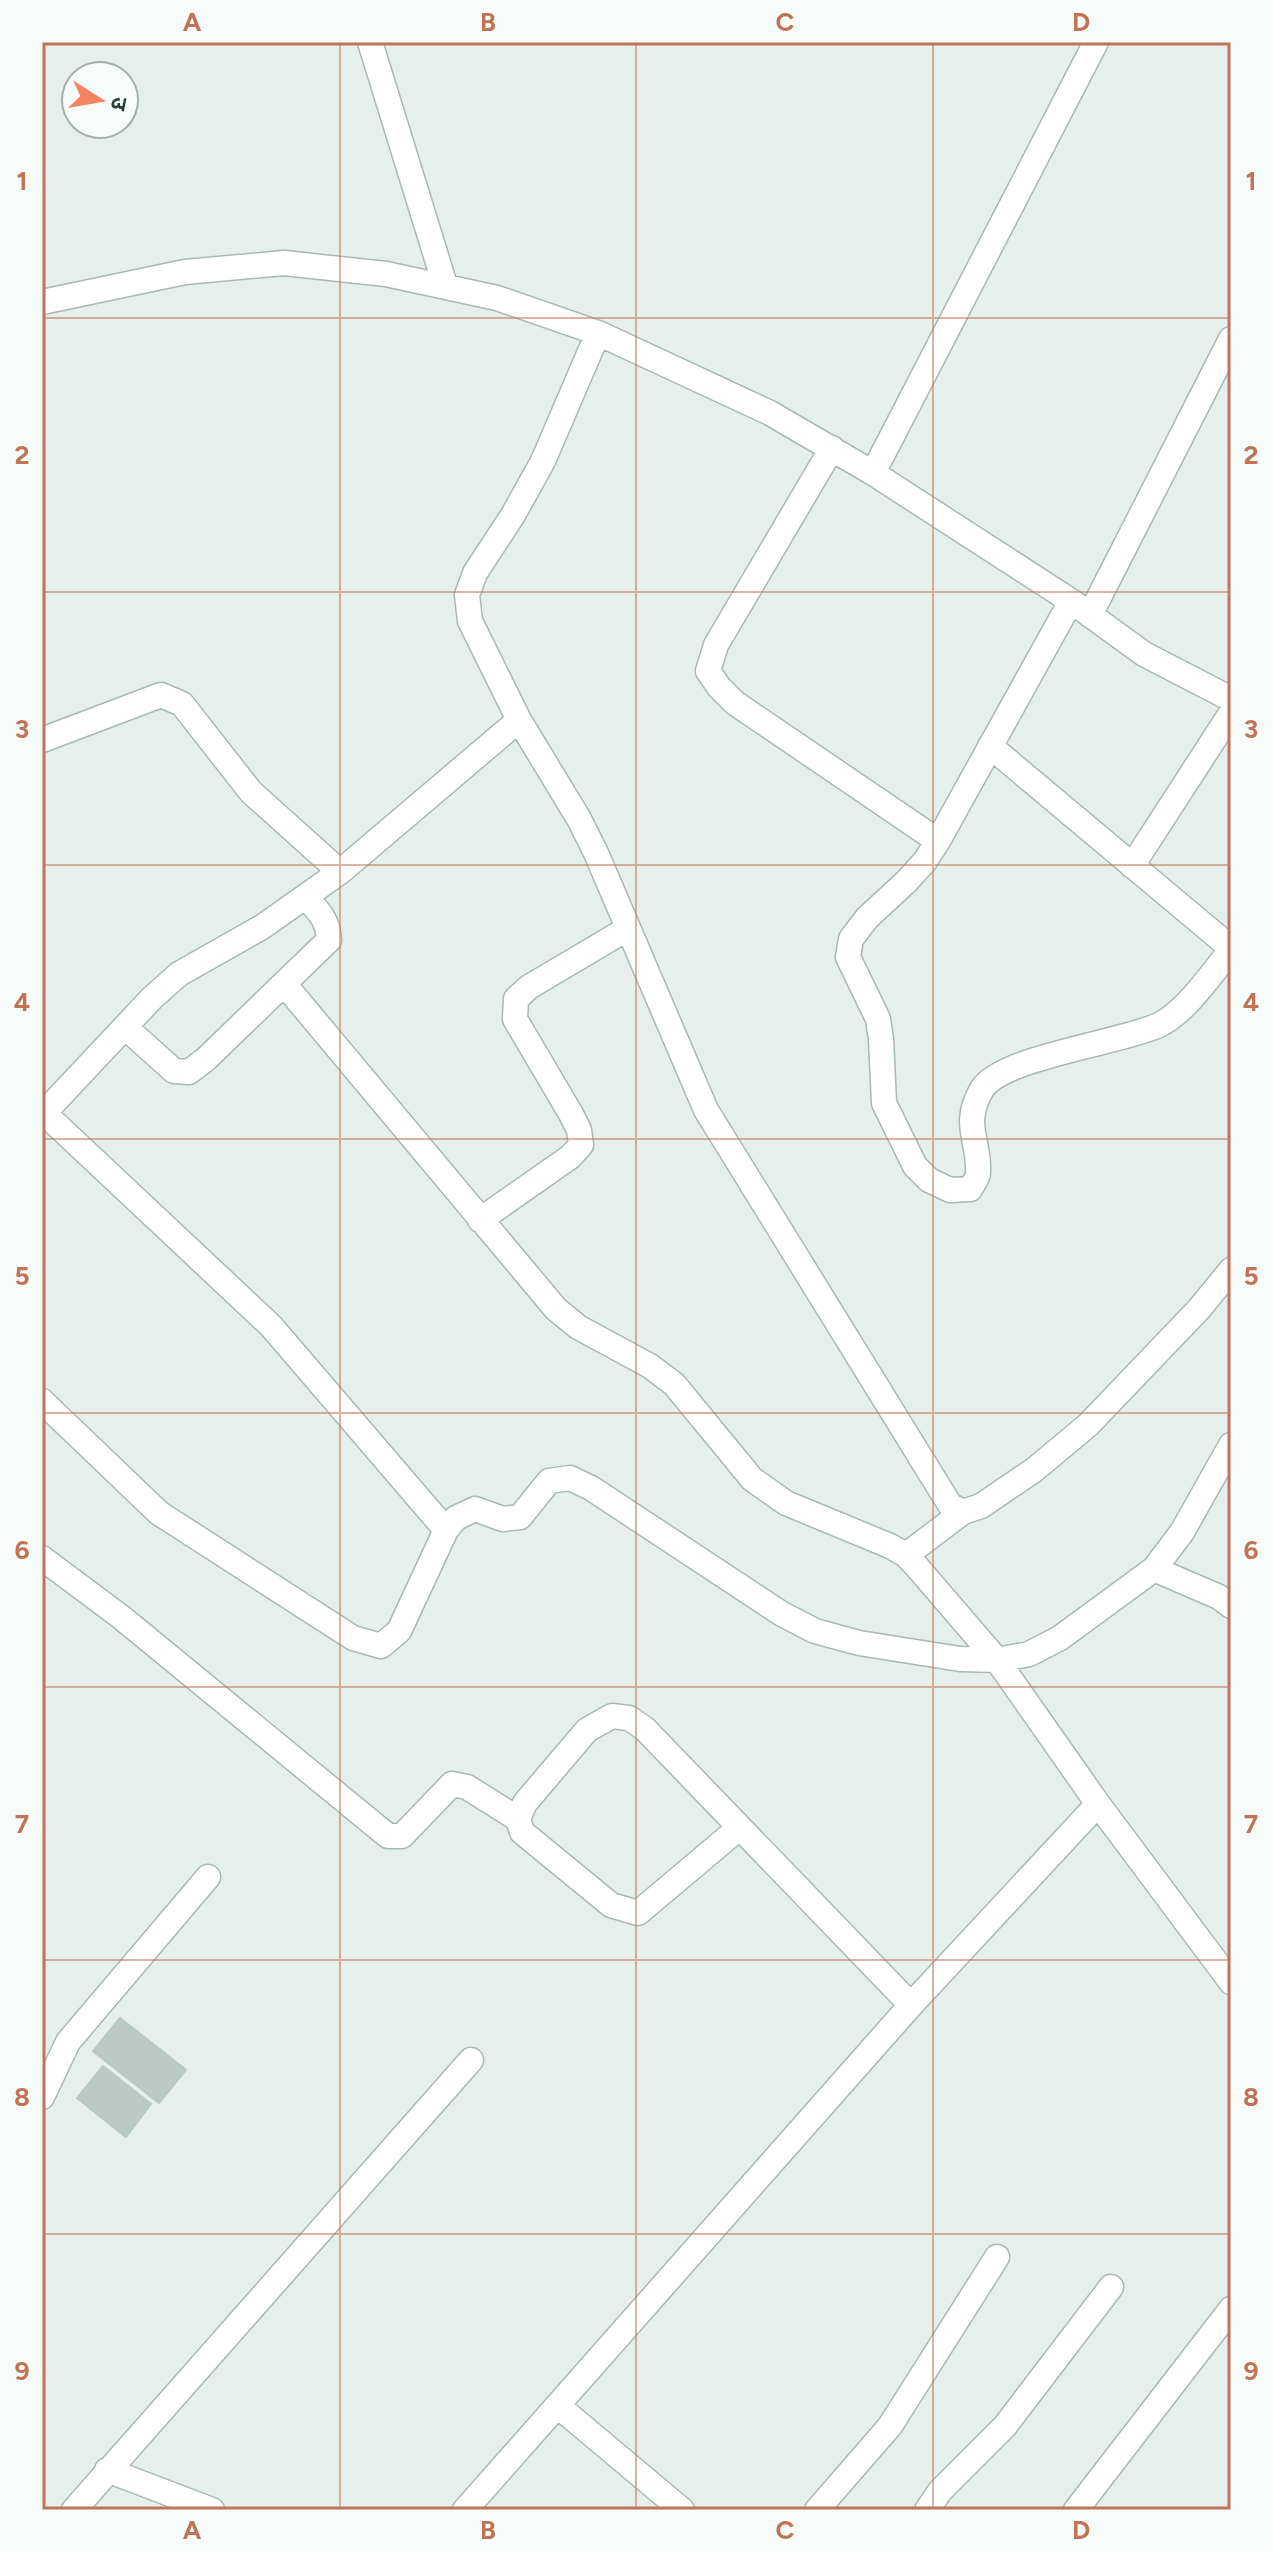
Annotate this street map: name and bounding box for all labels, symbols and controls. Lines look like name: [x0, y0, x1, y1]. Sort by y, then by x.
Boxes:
text: A: [183, 6, 202, 38]
text: B: [480, 6, 496, 38]
text: C: [776, 6, 795, 38]
text: D: [1072, 6, 1090, 38]
north arrow: [60, 60, 140, 140]
text: उ: [104, 95, 134, 114]
text: 1: [17, 165, 27, 197]
text: 1: [1246, 165, 1256, 197]
text: 2: [14, 439, 30, 471]
text: 2: [1243, 439, 1259, 471]
text: 3: [15, 713, 29, 745]
text: 3: [1244, 713, 1258, 745]
text: 4: [14, 986, 30, 1018]
text: 4: [1243, 986, 1259, 1018]
text: 5: [14, 1260, 30, 1292]
text: 5: [1243, 1260, 1259, 1292]
text: 6: [14, 1534, 30, 1566]
text: 6: [1243, 1534, 1259, 1566]
text: 7: [15, 1808, 29, 1840]
text: 7: [1244, 1808, 1258, 1840]
text: 8: [14, 2081, 30, 2113]
text: 8: [1243, 2081, 1259, 2113]
text: 9: [14, 2355, 30, 2387]
text: 9: [1243, 2355, 1259, 2387]
text: A: [183, 2514, 202, 2546]
text: B: [480, 2514, 496, 2546]
text: C: [776, 2514, 795, 2546]
text: D: [1072, 2514, 1090, 2546]

